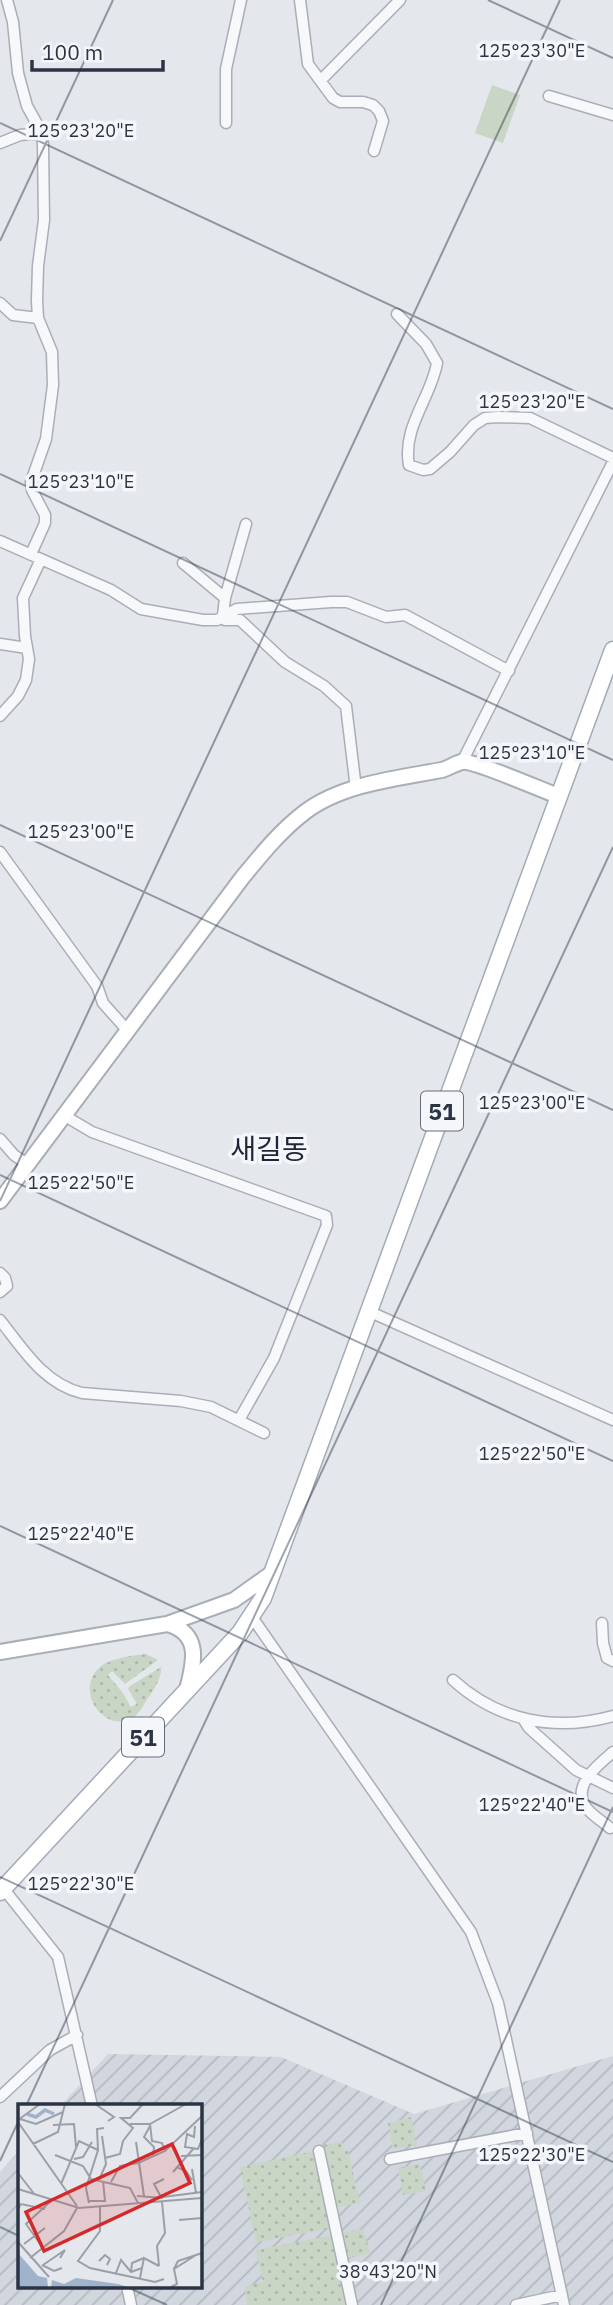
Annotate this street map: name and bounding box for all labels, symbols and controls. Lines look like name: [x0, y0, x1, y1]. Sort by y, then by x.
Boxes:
scale bar: [32, 28, 163, 72]
text: 100 m: [42, 38, 103, 66]
text: 125°23'30"E: [479, 39, 585, 62]
text: 125°23'20"E: [28, 119, 134, 142]
text: 125°23'20"E: [479, 390, 585, 413]
text: 125°23'10"E: [28, 470, 134, 493]
text: 125°23'10"E: [479, 741, 585, 764]
text: 125°23'00"E: [28, 820, 134, 843]
text: 125°23'00"E: [479, 1091, 585, 1114]
road number: 51: [421, 1092, 463, 1130]
district label: 새길동: [230, 1130, 308, 1167]
text: 125°22'50"E: [28, 1171, 134, 1194]
text: 125°22'50"E: [479, 1442, 585, 1465]
text: 125°22'40"E: [28, 1522, 134, 1545]
road number: 51: [122, 1718, 164, 1756]
text: 125°22'40"E: [479, 1793, 585, 1816]
text: 125°22'30"E: [28, 1872, 134, 1895]
inset map: [18, 2104, 201, 2288]
text: 125°22'30"E: [479, 2143, 585, 2166]
text: 38°43'20"N: [339, 2260, 437, 2283]

